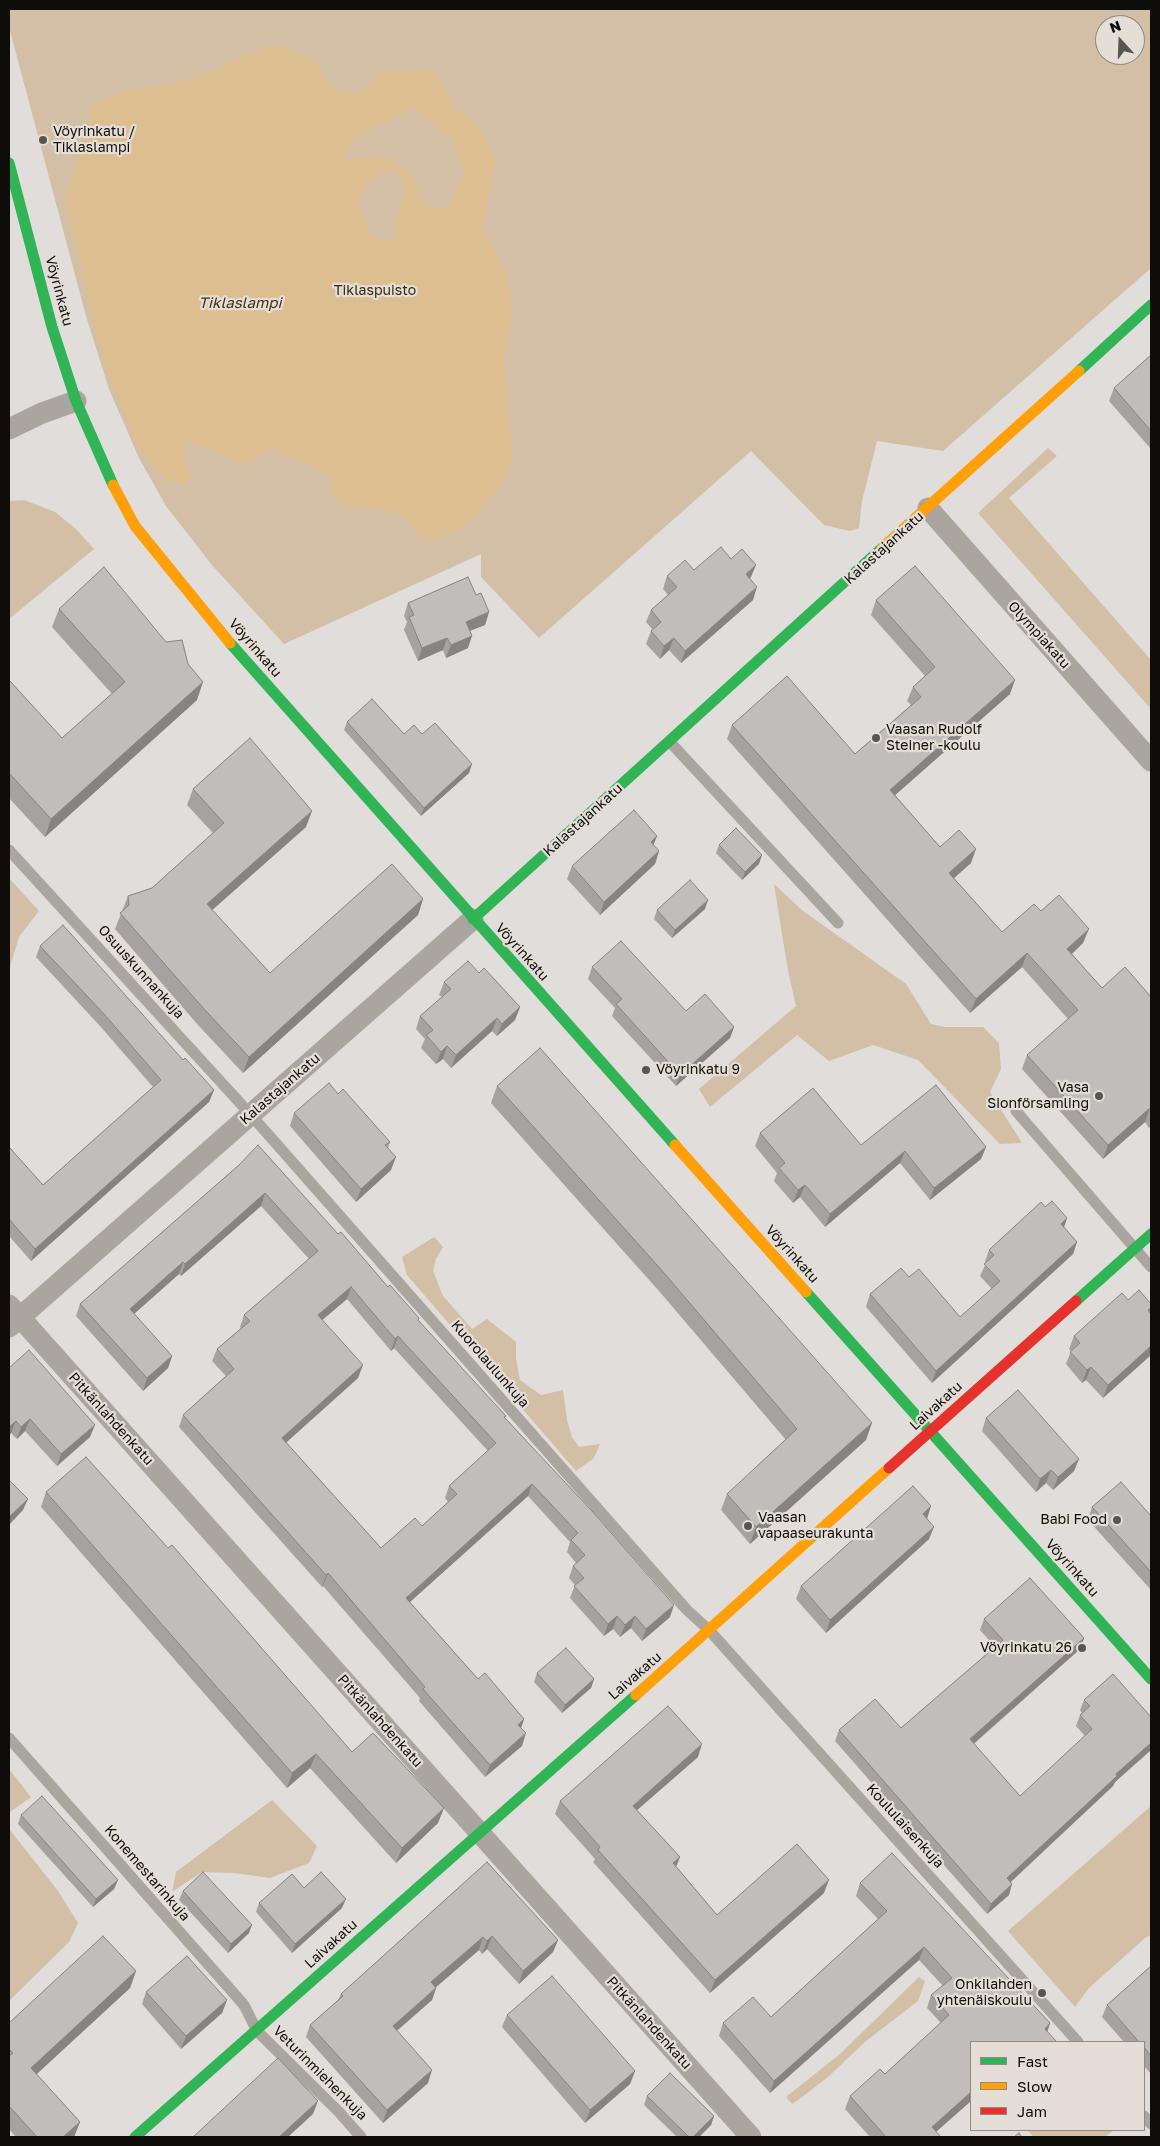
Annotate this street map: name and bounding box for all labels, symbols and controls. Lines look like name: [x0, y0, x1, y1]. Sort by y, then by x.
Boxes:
north arrow: [1095, 15, 1145, 65]
text: N: [1107, 17, 1123, 36]
place label: Vöyrinkatu / Tiklaslampi: [53, 124, 135, 156]
marker: Vöyrinkatu / Tiklaslampi: [37, 134, 49, 146]
street label: Vöyrinkatu: [42, 254, 76, 328]
park label: Tiklaspuisto: [334, 283, 416, 299]
water label: Tiklaslampi: [199, 294, 281, 312]
street label: Kalastajankatu: [841, 508, 927, 588]
street label: Olympiakatu: [1004, 598, 1074, 672]
street label: Vöyrinkatu: [225, 615, 285, 681]
place label: Vaasan Rudolf Steiner -koulu: [886, 722, 982, 754]
marker: Vaasan Rudolf Steiner -koulu: [870, 732, 882, 744]
street label: Kalastajankatu: [540, 780, 626, 860]
street label: Vöyrinkatu: [492, 920, 552, 984]
street label: Osuuskunnankuja: [95, 922, 187, 1022]
street label: Kalastajankatu: [237, 1050, 323, 1128]
place label: Vöyrinkatu 9: [656, 1062, 740, 1078]
marker: Vöyrinkatu 9: [640, 1064, 652, 1076]
place label: Vasa Sionförsamling: [987, 1080, 1089, 1112]
marker: Vasa Sionförsamling: [1093, 1090, 1105, 1102]
street label: Vöyrinkatu: [762, 1222, 822, 1286]
street label: Kuorolaulunkuja: [447, 1317, 533, 1411]
street label: Pitkänlahdenkatu: [65, 1369, 157, 1469]
street label: Laivakatu: [906, 1378, 966, 1434]
place label: Vaasan vapaaseurakunta: [758, 1510, 873, 1542]
place label: Babi Food: [1040, 1512, 1107, 1528]
marker: Babi Food: [1111, 1514, 1123, 1526]
marker: Vaasan vapaaseurakunta: [742, 1520, 754, 1532]
street label: Vöyrinkatu: [1042, 1536, 1102, 1600]
place label: Vöyrinkatu 26: [980, 1640, 1072, 1656]
marker: Vöyrinkatu 26: [1076, 1642, 1088, 1654]
street label: Laivakatu: [605, 1648, 665, 1704]
street label: Pitkänlahdenkatu: [334, 1671, 426, 1771]
street label: Koululaisenkuja: [863, 1780, 947, 1872]
street label: Konemestarinkuja: [101, 1822, 193, 1924]
street label: Laivakatu: [301, 1916, 361, 1972]
street label: Pitkänlahdenkatu: [603, 1973, 695, 2073]
place label: Onkilahden yhtenäiskoulu: [937, 1977, 1032, 2010]
marker: Onkilahden yhtenäiskoulu: [1036, 1987, 1048, 1999]
street label: Veturinmiehenkuja: [269, 2022, 371, 2124]
legend: [970, 2041, 1145, 2131]
text: Fast: [1017, 2052, 1048, 2070]
text: Slow: [1017, 2077, 1052, 2095]
text: Jam: [1017, 2102, 1047, 2120]

